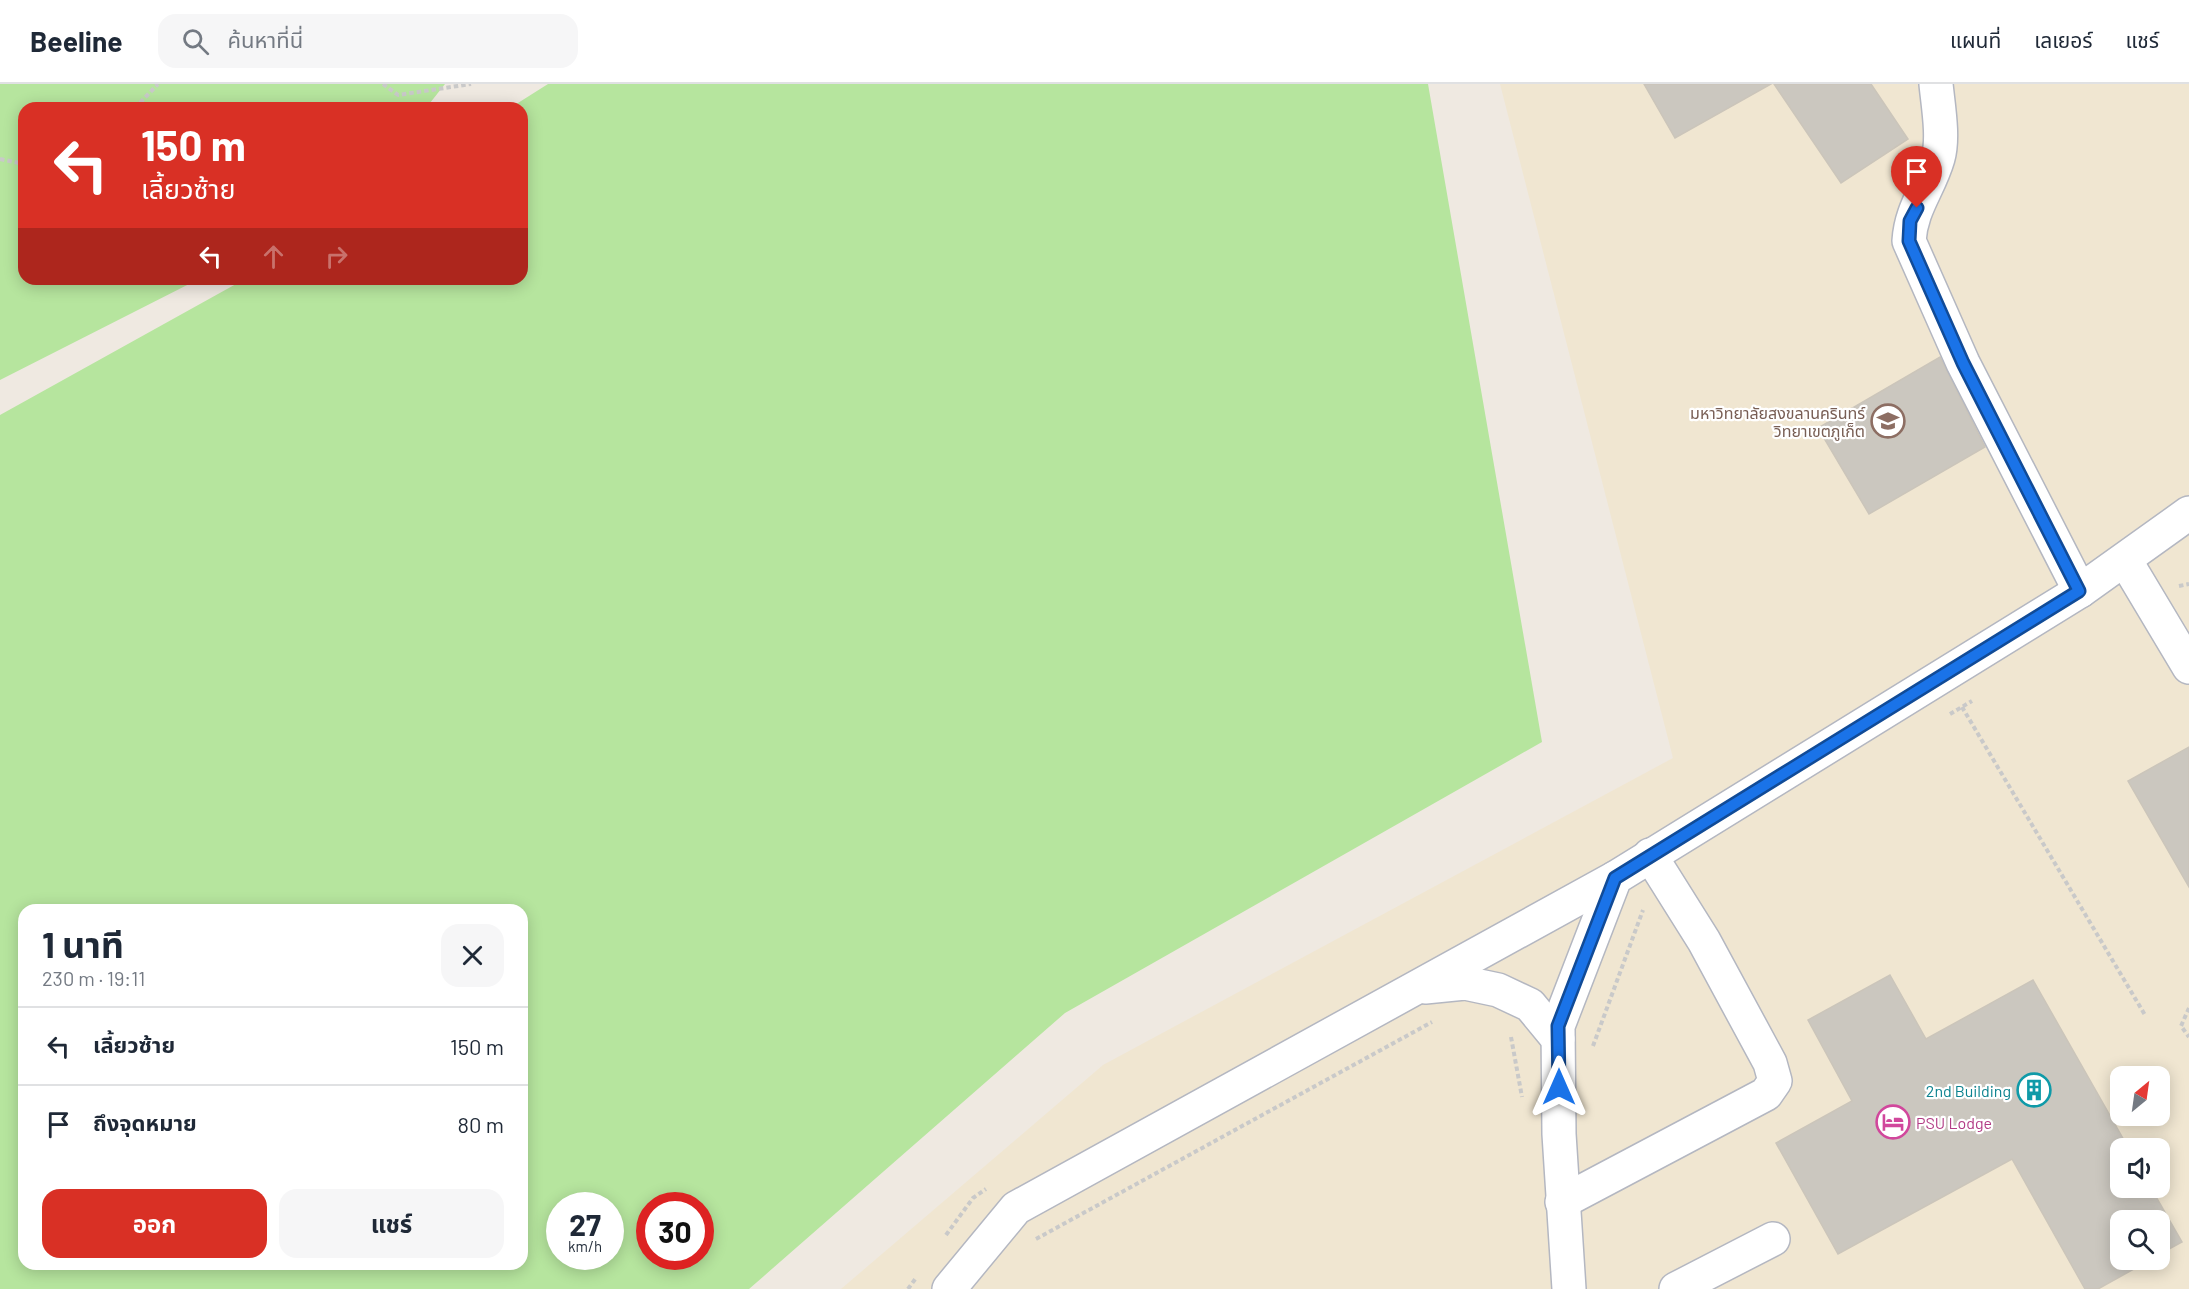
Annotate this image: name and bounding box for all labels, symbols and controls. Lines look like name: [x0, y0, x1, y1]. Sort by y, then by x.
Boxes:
search box: [158, 14, 578, 68]
text: Beeline: [30, 24, 122, 58]
icon: search: [179, 25, 212, 58]
text: ค้นหาที่นี่: [227, 26, 303, 52]
text: แผนที่: [1950, 27, 2001, 52]
text: เลเยอร์: [2034, 27, 2093, 52]
text: แชร์: [2126, 27, 2159, 52]
text: 150 m: [141, 119, 246, 169]
icon: left: [42, 126, 120, 204]
pin: [1891, 146, 1942, 208]
icon: arrive: [1900, 155, 1933, 188]
text: เลี้ยวซ้าย: [141, 172, 235, 204]
icon: left: [194, 240, 227, 273]
icon: ahead: [257, 240, 290, 273]
icon: right: [320, 240, 353, 273]
place label: มหาวิทยาลัยสงขลานครินทร์ วิทยาเขตภูเก็ต: [1690, 403, 1866, 441]
school or university icon: มหาวิทยาลัยสงขลานครินทร์ วิทยาเขตภูเก็ต: [1870, 403, 1906, 439]
text: 1 นาที: [42, 922, 124, 965]
button: close: [441, 924, 504, 987]
text: 230 m · 19:11: [42, 966, 145, 990]
icon: left: [42, 1030, 75, 1063]
text: เลี้ยวซ้าย: [93, 1031, 175, 1057]
text: 150 m: [450, 1033, 504, 1059]
position arrow: [1527, 1055, 1591, 1119]
north arrow: [2110, 1066, 2170, 1126]
map controls: [2110, 1066, 2170, 1270]
building icon: 2nd Building: [2016, 1072, 2052, 1108]
place label: 2nd Building: [1926, 1081, 2011, 1100]
hotel icon: PSU Lodge: [1875, 1104, 1911, 1140]
icon: arrive: [42, 1108, 75, 1141]
text: ถึงจุดหมาย: [93, 1109, 197, 1135]
text: 80 m: [458, 1111, 504, 1137]
place label: PSU Lodge: [1916, 1113, 1992, 1132]
button: sound: [2110, 1138, 2170, 1198]
button: ออก: [42, 1189, 267, 1258]
button: แชร์: [279, 1189, 504, 1258]
speed limit sign: 30: [636, 1192, 714, 1270]
text: 27: [569, 1206, 601, 1242]
button: search: [2110, 1210, 2170, 1270]
text: km/h: [568, 1237, 602, 1255]

